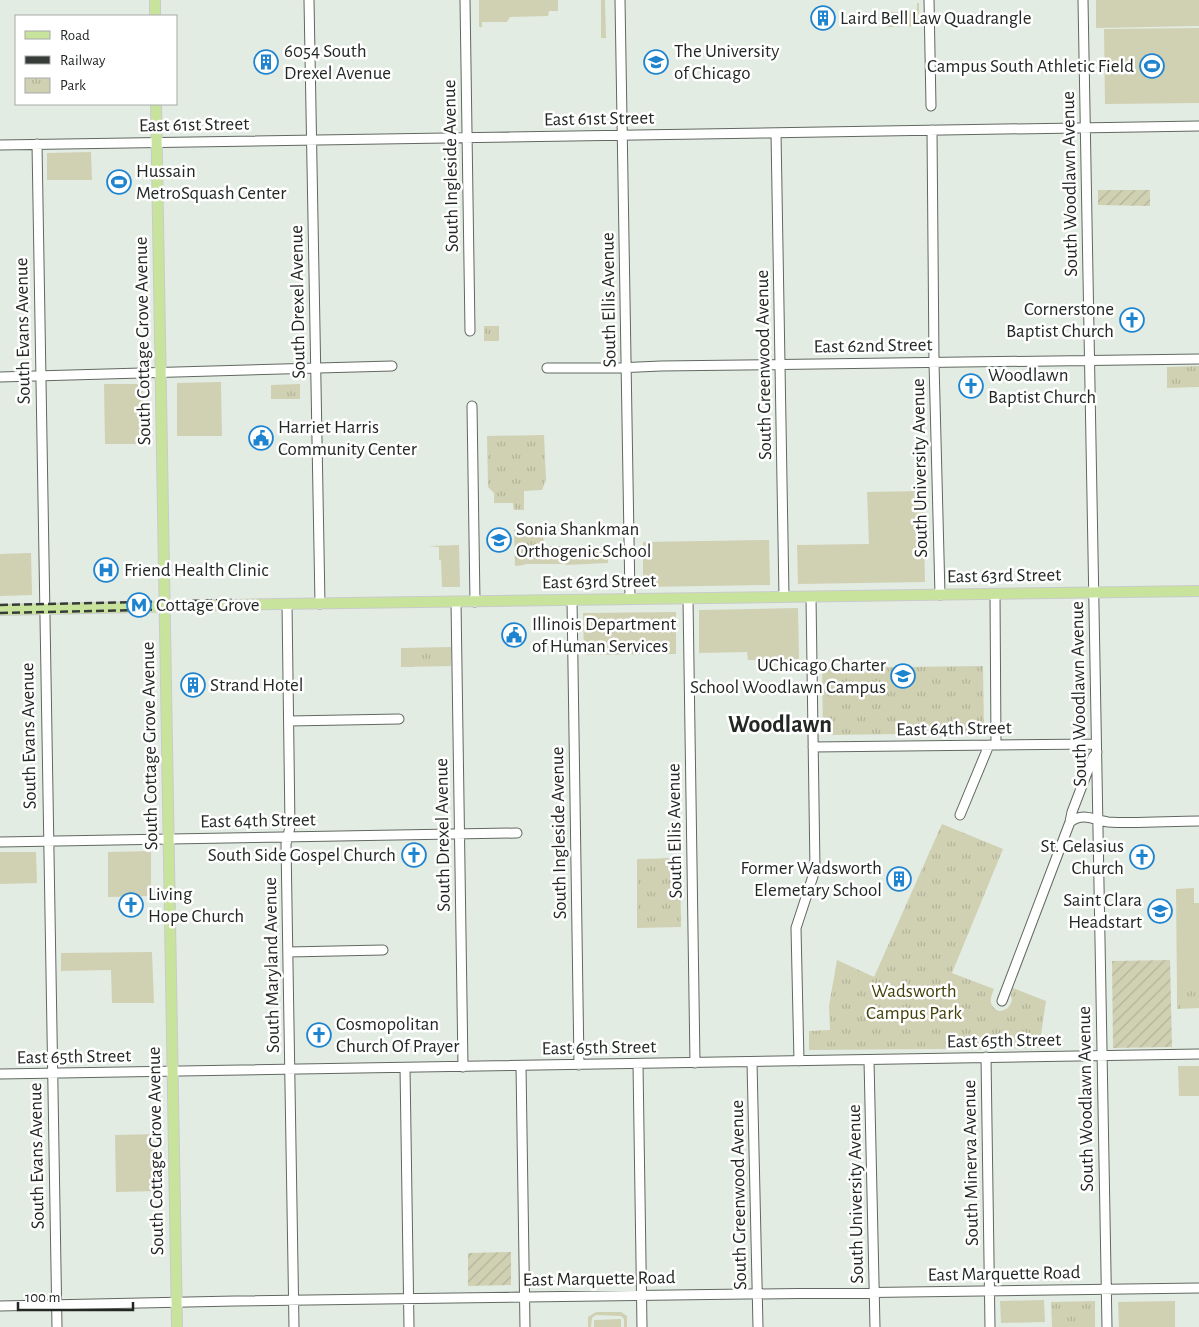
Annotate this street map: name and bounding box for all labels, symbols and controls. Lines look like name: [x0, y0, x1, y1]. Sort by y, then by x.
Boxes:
building icon: Laird Bell Law Quadrangle: [810, 5, 836, 31]
place label: Laird Bell Law Quadrangle: [840, 9, 1032, 28]
legend: [15, 15, 178, 105]
text: Road: [60, 28, 90, 43]
place label: 6054 South Drexel Avenue: [284, 42, 391, 83]
place label: The University of Chicago: [674, 42, 779, 83]
building icon: 6054 South Drexel Avenue: [253, 49, 279, 75]
school or university icon: The University of Chicago: [643, 49, 669, 75]
text: Railway: [60, 53, 106, 68]
sports icon: Campus South Athletic Field: [1139, 53, 1165, 79]
place label: Campus South Athletic Field: [927, 57, 1134, 76]
text: Park: [60, 78, 86, 93]
street label: South Ingleside Avenue: [440, 79, 462, 253]
street label: South Woodlawn Avenue: [1059, 91, 1081, 277]
street label: East 61st Street: [544, 109, 654, 129]
street label: East 61st Street: [139, 115, 249, 135]
place label: Hussain MetroSquash Center: [136, 162, 286, 203]
sports icon: Hussain MetroSquash Center: [106, 169, 132, 195]
street label: South Drexel Avenue: [287, 225, 309, 379]
street label: South Ellis Avenue: [598, 232, 620, 368]
street label: South Cottage Grove Avenue: [132, 236, 154, 446]
street label: South Evans Avenue: [12, 257, 34, 405]
street label: South Greenwood Avenue: [753, 270, 775, 460]
place label: Cornerstone Baptist Church: [1006, 300, 1114, 341]
church icon: Cornerstone Baptist Church: [1119, 307, 1145, 333]
street label: East 62nd Street: [813, 335, 933, 357]
place label: Woodlawn Baptist Church: [988, 366, 1096, 407]
church icon: Woodlawn Baptist Church: [958, 373, 984, 399]
street label: South University Avenue: [909, 378, 931, 558]
place label: Harriet Harris Community Center: [278, 418, 417, 459]
public building icon: Harriet Harris Community Center: [248, 425, 274, 451]
place label: Sonia Shankman Orthogenic School: [516, 520, 651, 561]
school or university icon: Sonia Shankman Orthogenic School: [486, 527, 512, 553]
hospital icon: Friend Health Clinic: [93, 557, 119, 583]
place label: Friend Health Clinic: [124, 561, 269, 580]
street label: East 63rd Street: [947, 566, 1061, 586]
street label: East 63rd Street: [542, 572, 656, 592]
metro station icon: Cottage Grove: [126, 592, 152, 618]
place label: Cottage Grove: [156, 596, 260, 615]
street label: South Woodlawn Avenue: [1068, 601, 1090, 787]
place label: Illinois Department of Human Services: [532, 615, 676, 656]
public building icon: Illinois Department of Human Services: [501, 622, 527, 648]
street label: South Cottage Grove Avenue: [139, 641, 161, 851]
place label: UChicago Charter School Woodlawn Campus: [690, 656, 886, 697]
street label: South Evans Avenue: [18, 662, 40, 810]
school or university icon: UChicago Charter School Woodlawn Campus: [890, 663, 916, 689]
building icon: Strand Hotel: [180, 672, 206, 698]
place label: Strand Hotel: [210, 676, 304, 695]
district label: Woodlawn: [728, 713, 832, 737]
street label: East 64th Street: [896, 718, 1012, 740]
street label: South Ingleside Avenue: [548, 746, 570, 920]
street label: South Drexel Avenue: [432, 758, 454, 912]
street label: South Ellis Avenue: [664, 763, 686, 899]
street label: East 64th Street: [200, 810, 316, 832]
place label: St. Gelasius Church: [1040, 837, 1124, 878]
church icon: South Side Gospel Church: [401, 842, 427, 868]
church icon: St. Gelasius Church: [1129, 844, 1155, 870]
place label: South Side Gospel Church: [208, 846, 396, 865]
place label: Former Wadsworth Elemetary School: [741, 859, 882, 900]
building icon: Former Wadsworth Elemetary School: [886, 866, 912, 892]
street label: South Maryland Avenue: [261, 877, 283, 1053]
place label: Living Hope Church: [148, 885, 244, 926]
place label: Saint Clara Headstart: [1063, 891, 1142, 932]
church icon: Living Hope Church: [118, 892, 144, 918]
school or university icon: Saint Clara Headstart: [1147, 898, 1173, 924]
park label: Wadsworth Campus Park: [866, 982, 962, 1023]
street label: South Woodlawn Avenue: [1075, 1006, 1097, 1192]
place label: Cosmopolitan Church Of Prayer: [336, 1015, 460, 1056]
church icon: Cosmopolitan Church Of Prayer: [306, 1022, 332, 1048]
street label: East 65th Street: [947, 1031, 1061, 1051]
street label: East 65th Street: [542, 1038, 656, 1058]
street label: South Cottage Grove Avenue: [145, 1046, 167, 1256]
street label: East 65th Street: [17, 1047, 131, 1067]
street label: South Minerva Avenue: [960, 1080, 982, 1246]
street label: South Evans Avenue: [26, 1082, 48, 1230]
street label: South Greenwood Avenue: [728, 1100, 750, 1290]
street label: South University Avenue: [845, 1104, 867, 1284]
street label: East Marquette Road: [927, 1263, 1081, 1285]
street label: East Marquette Road: [522, 1268, 676, 1290]
scale bar: [18, 1280, 132, 1312]
text: 100 m: [25, 1290, 60, 1305]

